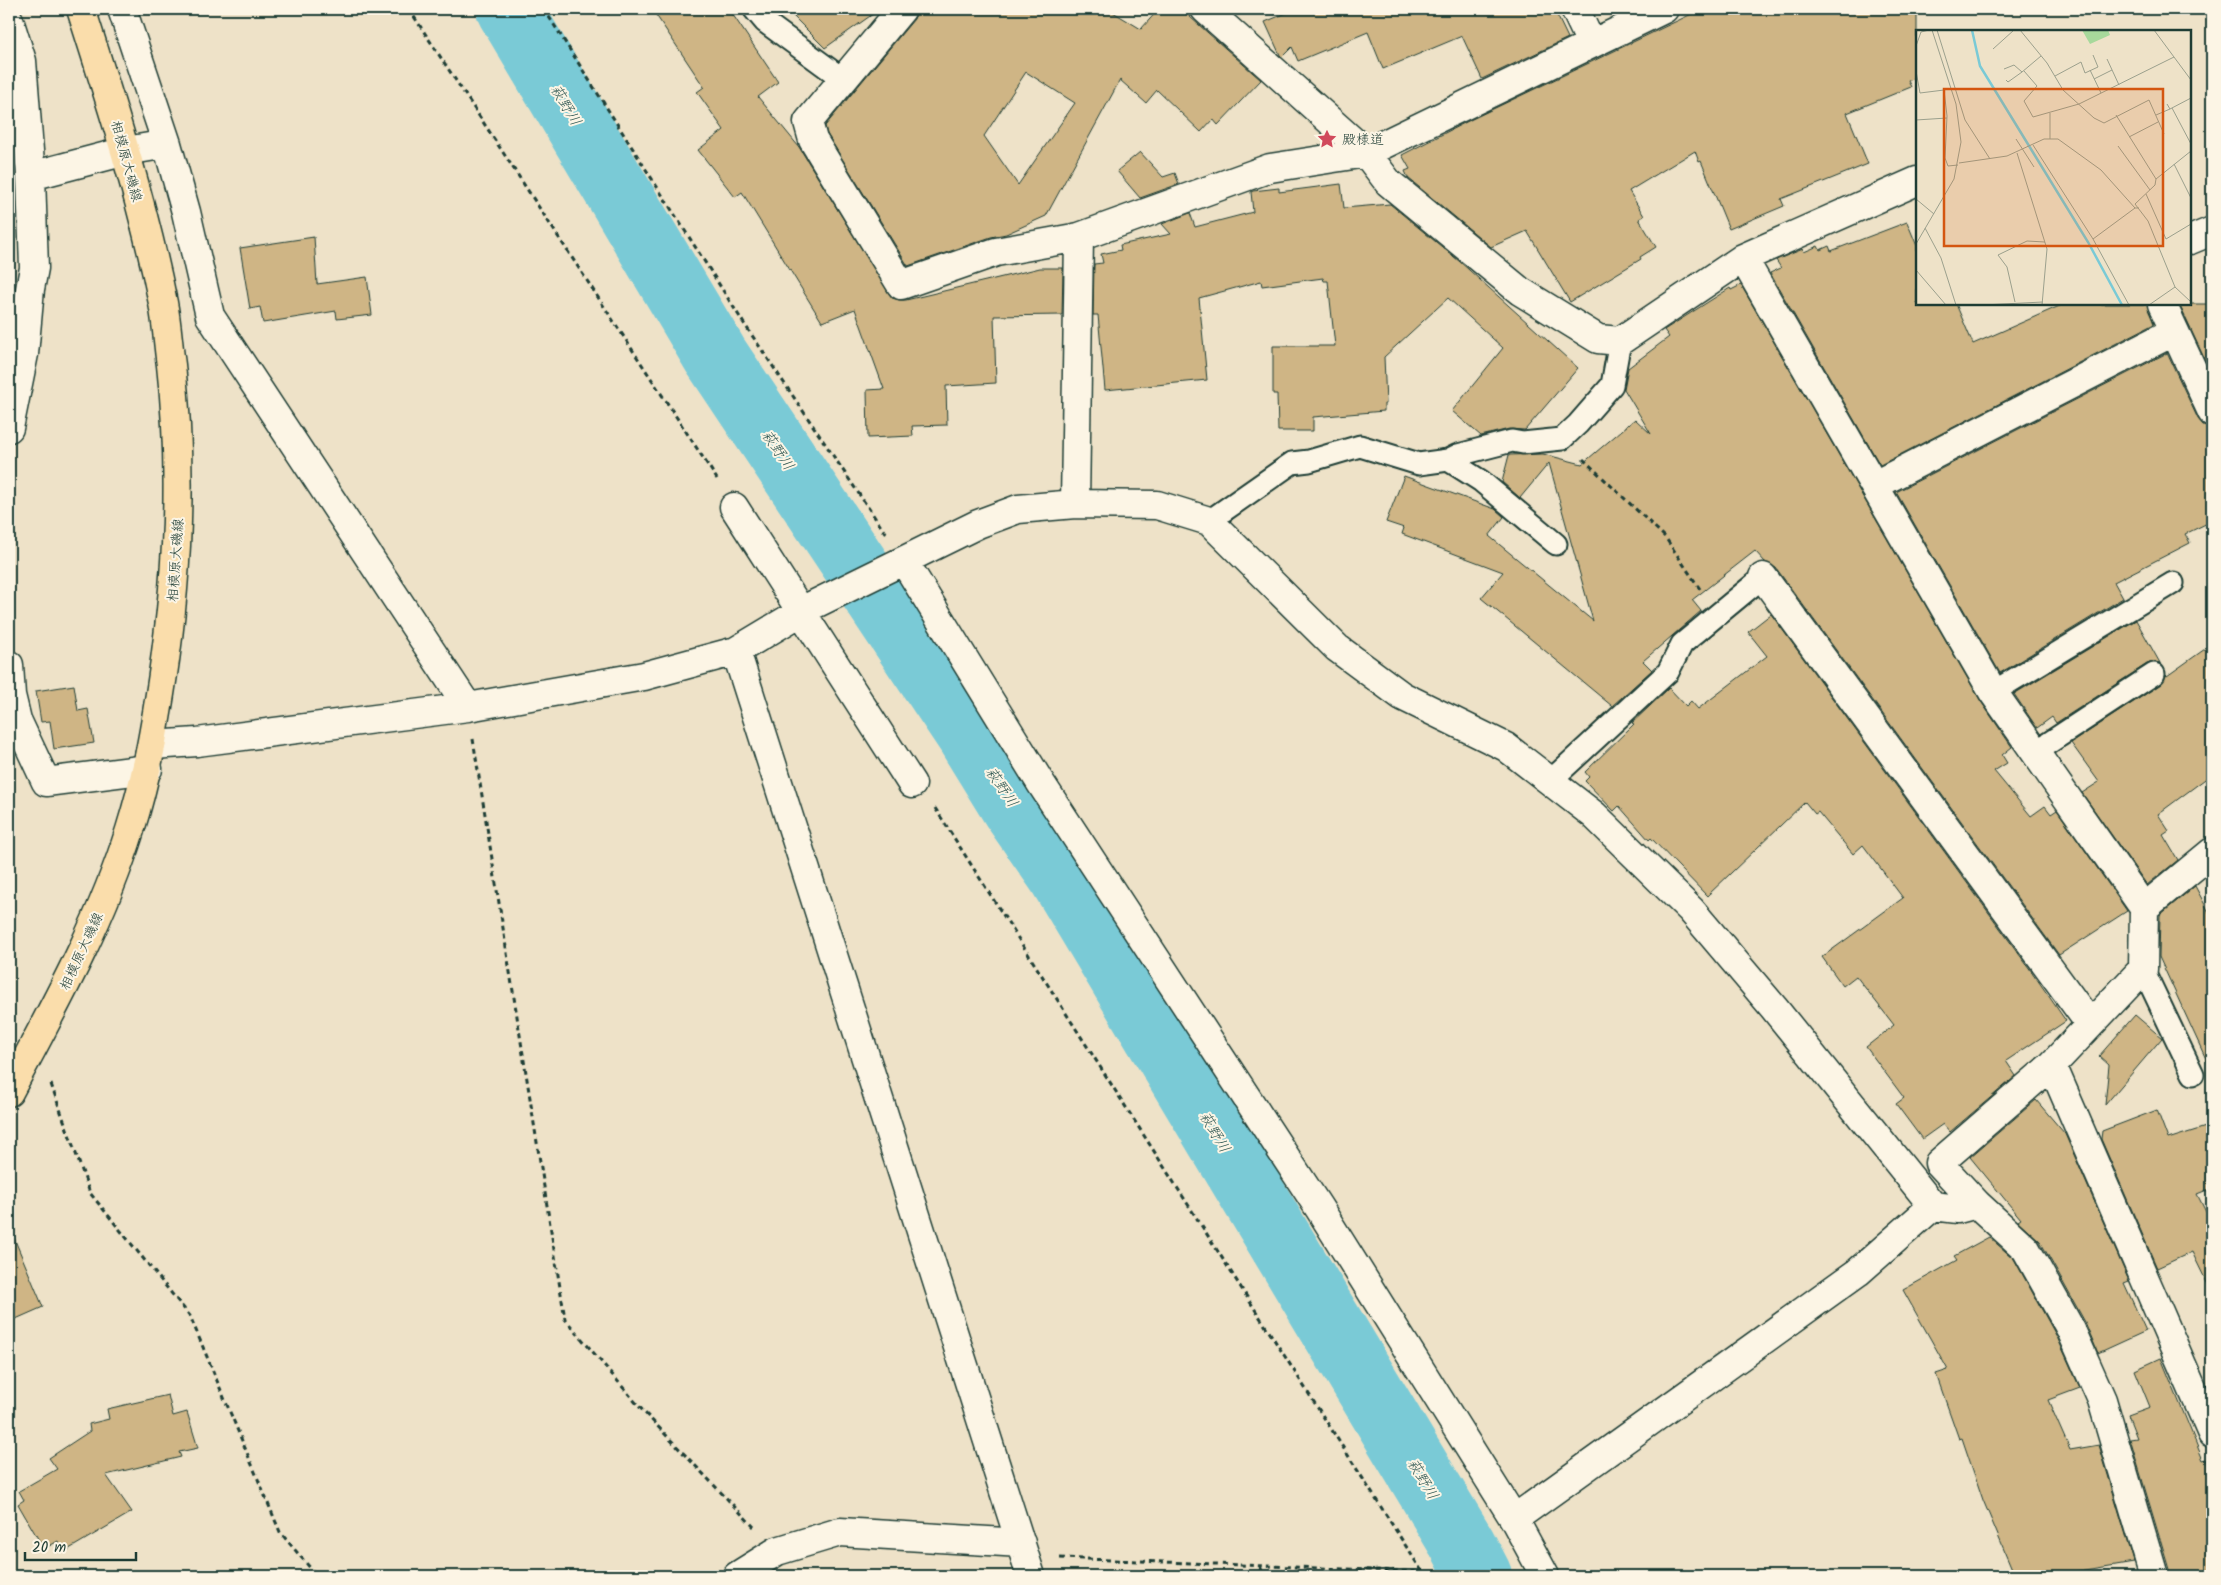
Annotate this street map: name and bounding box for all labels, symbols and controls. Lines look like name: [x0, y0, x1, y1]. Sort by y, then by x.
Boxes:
inset map: [1916, 30, 2191, 305]
water label: 萩野川: [543, 80, 587, 131]
street label: 相模原大磯線: [105, 118, 148, 205]
place icon: 殿様道: [1316, 128, 1338, 150]
place label: 殿様道: [1342, 129, 1384, 151]
water label: 萩野川: [755, 425, 800, 476]
street label: 相模原大磯線: [162, 517, 190, 603]
water label: 萩野川: [979, 762, 1024, 813]
street label: 相模原大磯線: [54, 909, 110, 994]
water label: 萩野川: [1192, 1107, 1236, 1158]
water label: 萩野川: [1400, 1454, 1444, 1505]
scale bar: [25, 1530, 136, 1562]
text: 20 m: [32, 1536, 66, 1560]

